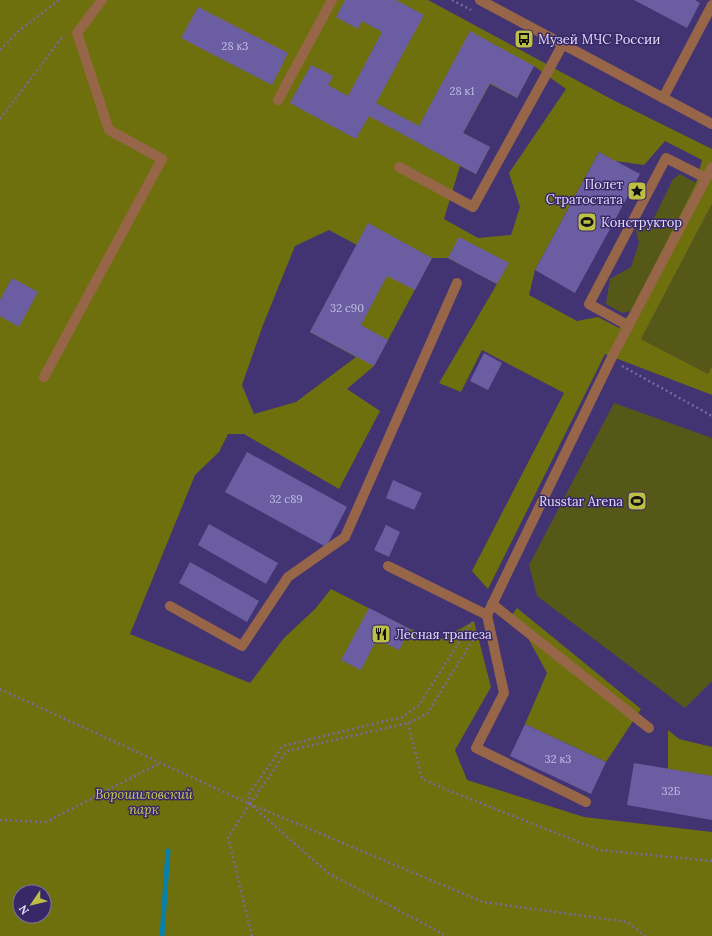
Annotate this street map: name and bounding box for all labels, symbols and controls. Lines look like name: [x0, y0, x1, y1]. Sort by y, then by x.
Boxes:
bus stop icon: Музей МЧС России: [513, 28, 535, 50]
place label: Музей МЧС России: [538, 31, 660, 48]
house number: 28 к3: [221, 39, 249, 53]
house number: 28 к1: [450, 84, 474, 98]
place label: Полет Стратостата: [546, 176, 624, 208]
place icon: Полет Стратостата: [626, 180, 648, 202]
sports icon: Конструктор: [576, 211, 598, 233]
place label: Конструктор: [601, 214, 682, 231]
house number: 32 с90: [330, 301, 364, 315]
sports icon: Russtar Arena: [626, 490, 648, 512]
house number: 32 с89: [269, 492, 303, 506]
place label: Russtar Arena: [539, 493, 623, 510]
restaurant icon: Лесная трапеза: [370, 623, 392, 645]
place label: Лесная трапеза: [395, 626, 492, 643]
house number: 32 к3: [545, 752, 571, 766]
house number: 32Б: [662, 784, 681, 798]
park label: Ворошиловский парк: [95, 786, 193, 818]
north arrow: [12, 884, 52, 924]
text: N: [15, 902, 32, 917]

